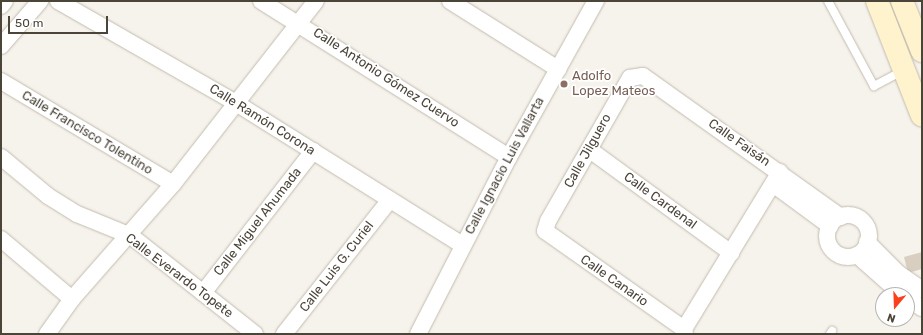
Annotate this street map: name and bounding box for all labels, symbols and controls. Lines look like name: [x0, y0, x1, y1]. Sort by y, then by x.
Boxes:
scale bar: [10, 8, 110, 34]
text: 50 m: [15, 16, 43, 30]
street label: Calle Antonio Gómez Cuervo: [310, 25, 462, 131]
place label: Adolfo Lopez Mateos: [572, 69, 655, 100]
marker: Adolfo Lopez Mateos: [559, 79, 569, 89]
street label: Calle Ramón Corona: [206, 81, 318, 159]
street label: Calle Francisco Tolentino: [19, 88, 155, 178]
street label: Calle Ignacio Luis Vallarta: [462, 95, 548, 237]
street label: Calle Jilguero: [561, 111, 615, 191]
street label: Calle Faisán: [705, 116, 773, 170]
street label: Calle Miguel Ahumada: [211, 165, 305, 279]
street label: Calle Cardenal: [620, 169, 700, 233]
street label: Calle Luis G. Curiel: [297, 219, 377, 315]
street label: Calle Everardo Topete: [122, 230, 236, 322]
street label: Calle Canario: [577, 252, 651, 310]
north arrow: [875, 287, 915, 327]
text: N: [885, 310, 897, 325]

